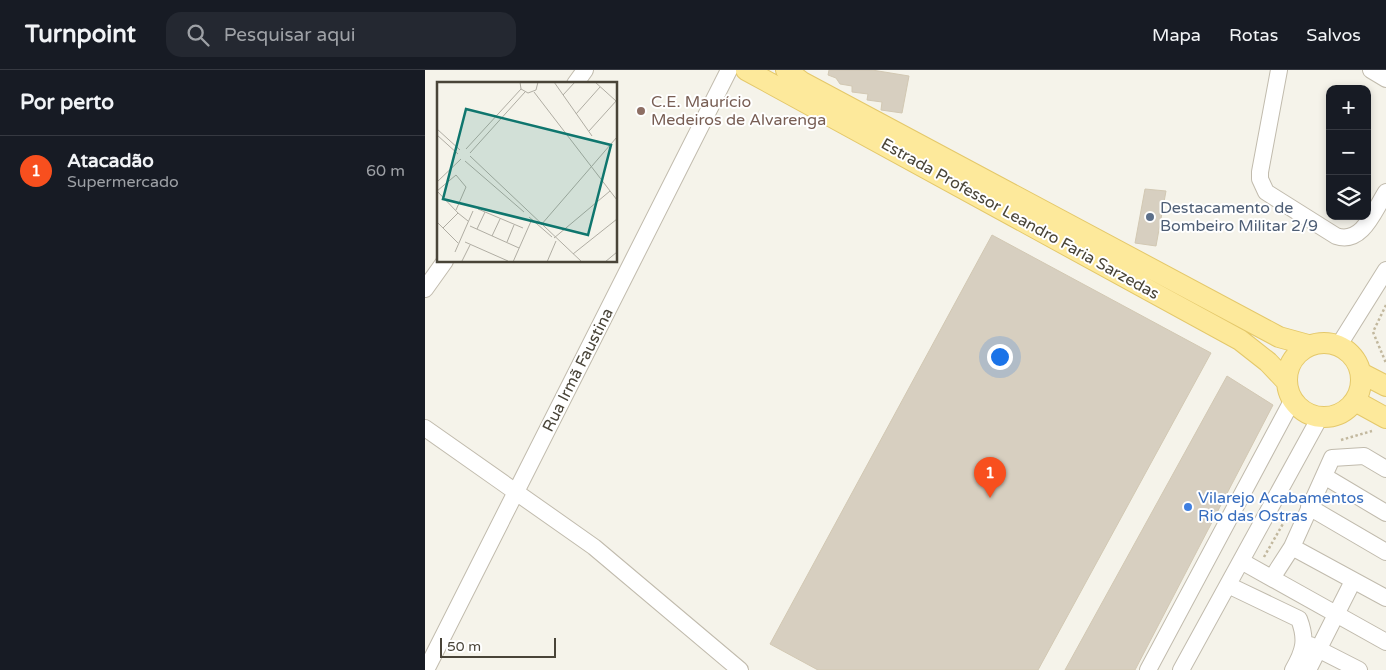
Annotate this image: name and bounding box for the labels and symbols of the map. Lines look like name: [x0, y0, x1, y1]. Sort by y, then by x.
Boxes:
inset map: [437, 82, 617, 262]
place label: C.E. Maurício Medeiros de Alvarenga: [651, 92, 826, 130]
marker: C.E. Maurício Medeiros de Alvarenga: [635, 105, 647, 117]
street label: Estrada Professor Leandro Faria Sarzedas: [877, 134, 1163, 304]
place label: Destacamento de Bombeiro Militar 2/9: [1160, 198, 1318, 236]
marker: Destacamento de Bombeiro Militar 2/9: [1144, 211, 1156, 223]
street label: Rua Irmã Faustina: [538, 305, 618, 435]
your location: [987, 344, 1013, 370]
pin: 1: [974, 457, 1006, 498]
place label: Vilarejo Acabamentos Rio das Ostras: [1198, 488, 1364, 526]
marker: Vilarejo Acabamentos Rio das Ostras: [1182, 501, 1194, 513]
scale bar: [440, 635, 556, 658]

